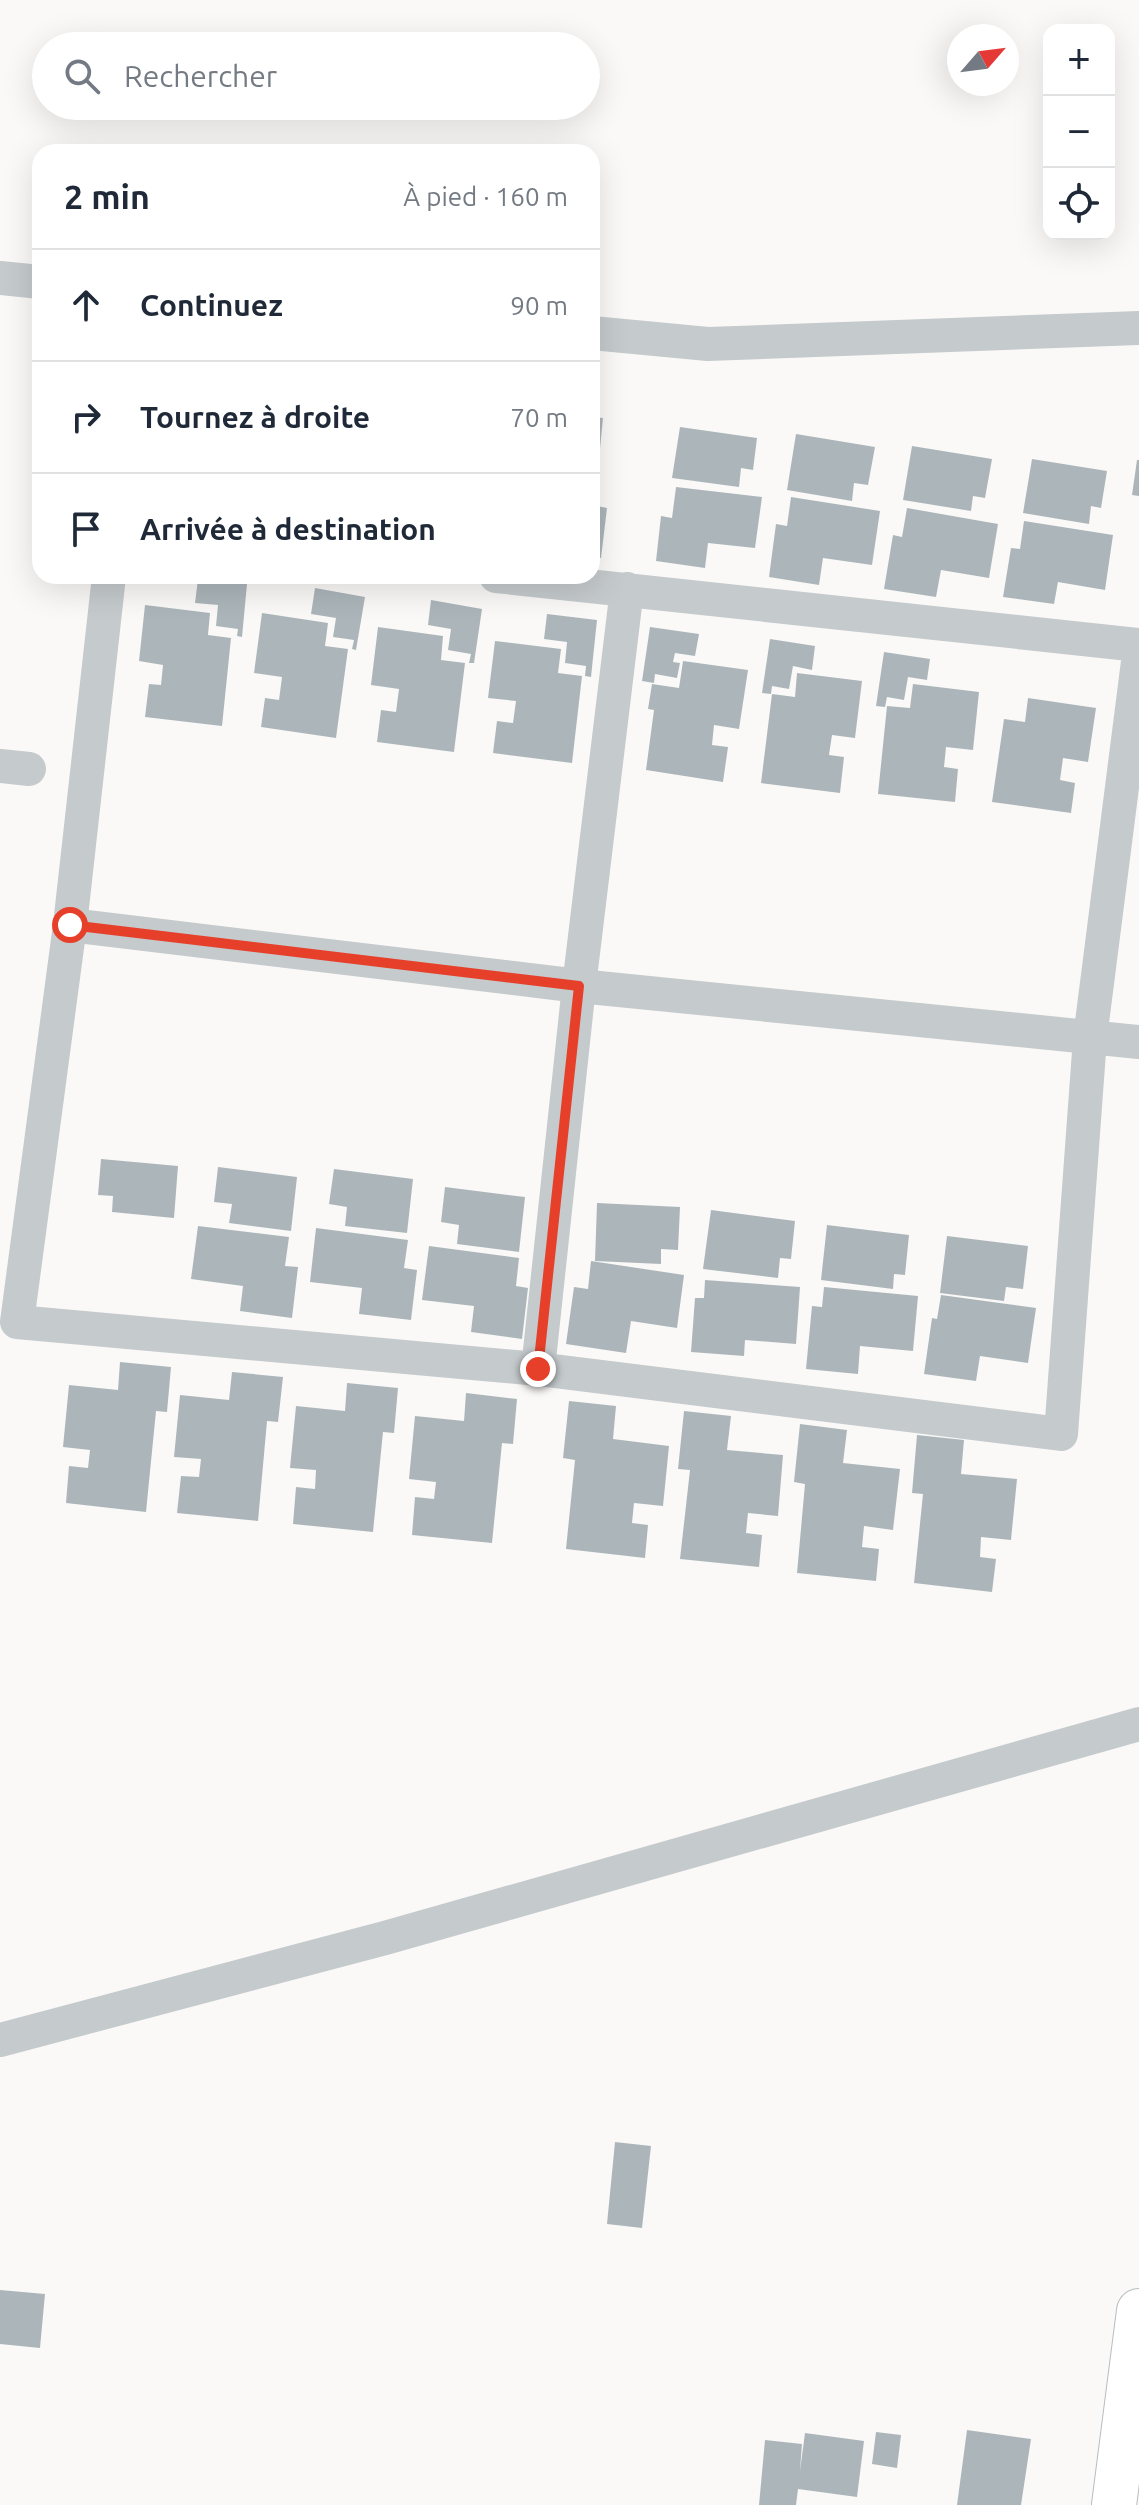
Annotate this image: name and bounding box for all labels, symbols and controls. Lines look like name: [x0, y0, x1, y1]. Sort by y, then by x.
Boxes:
north arrow: [947, 24, 1019, 96]
map controls: [1043, 24, 1115, 240]
button: +: [1043, 24, 1115, 96]
search box: [32, 32, 600, 120]
icon: search: [60, 54, 104, 98]
text: Rechercher: [124, 59, 277, 93]
button: −: [1043, 96, 1115, 168]
button: locate: [1043, 168, 1115, 240]
text: 2 min: [64, 177, 150, 215]
text: À pied · 160 m: [403, 182, 568, 211]
icon: ahead: [64, 283, 108, 327]
text: Continuez: [140, 288, 283, 322]
text: 90 m: [510, 291, 568, 320]
icon: right: [64, 395, 108, 439]
text: Tournez à droite: [140, 400, 370, 434]
text: 70 m: [510, 403, 568, 432]
icon: arrive: [64, 507, 108, 551]
text: Arrivée à destination: [140, 512, 436, 546]
route start: [52, 907, 88, 943]
route end: [520, 1351, 556, 1387]

